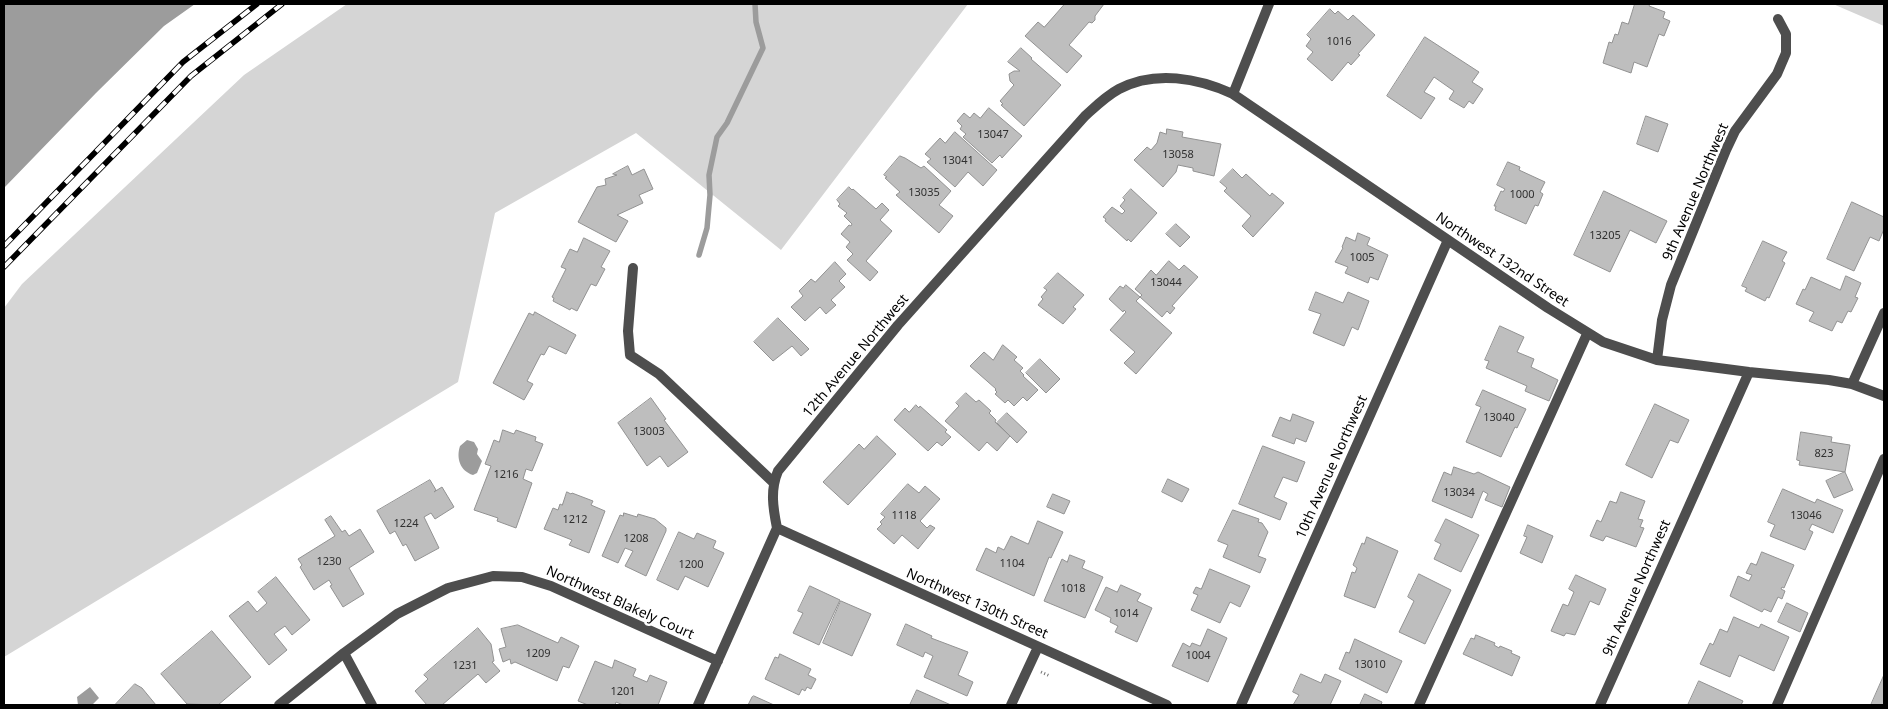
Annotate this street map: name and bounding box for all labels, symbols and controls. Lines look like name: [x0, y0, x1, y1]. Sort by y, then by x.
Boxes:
house number: 1016: [1326, 35, 1352, 49]
street label: 9th Avenue Northwest: [1659, 121, 1733, 263]
house number: 13047: [977, 128, 1009, 142]
house number: 13058: [1162, 148, 1194, 162]
house number: 13041: [942, 154, 974, 168]
house number: 13035: [908, 186, 940, 200]
house number: 1000: [1509, 188, 1535, 202]
street label: Northwest 132nd Street: [1432, 209, 1572, 311]
house number: 13205: [1589, 229, 1621, 243]
house number: 1005: [1349, 251, 1375, 265]
house number: 13044: [1150, 276, 1182, 290]
street label: 12th Avenue Northwest: [800, 291, 912, 421]
street label: 10th Avenue Northwest: [1293, 393, 1371, 541]
house number: 13040: [1483, 411, 1515, 425]
house number: 13003: [633, 425, 665, 439]
house number: 823: [1815, 447, 1833, 461]
house number: 1216: [493, 468, 519, 482]
house number: 13034: [1443, 486, 1475, 500]
house number: 1118: [891, 509, 917, 523]
house number: 13046: [1790, 509, 1822, 523]
house number: 1212: [562, 513, 588, 527]
house number: 1224: [393, 517, 419, 531]
street label: 9th Avenue Northwest: [1599, 517, 1675, 659]
house number: 1208: [623, 532, 649, 546]
house number: 1230: [316, 555, 342, 569]
house number: 1104: [999, 557, 1025, 571]
house number: 1200: [678, 558, 704, 572]
street label: Northwest Blakely Court: [543, 563, 697, 643]
street label: Northwest 130th Street: [904, 565, 1050, 643]
house number: 1018: [1060, 582, 1086, 596]
house number: 1014: [1113, 607, 1139, 621]
house number: 1209: [525, 647, 551, 661]
house number: 1004: [1185, 649, 1211, 663]
house number: 13010: [1354, 658, 1386, 672]
house number: 1231: [452, 659, 478, 673]
house number: 1201: [610, 685, 636, 699]

